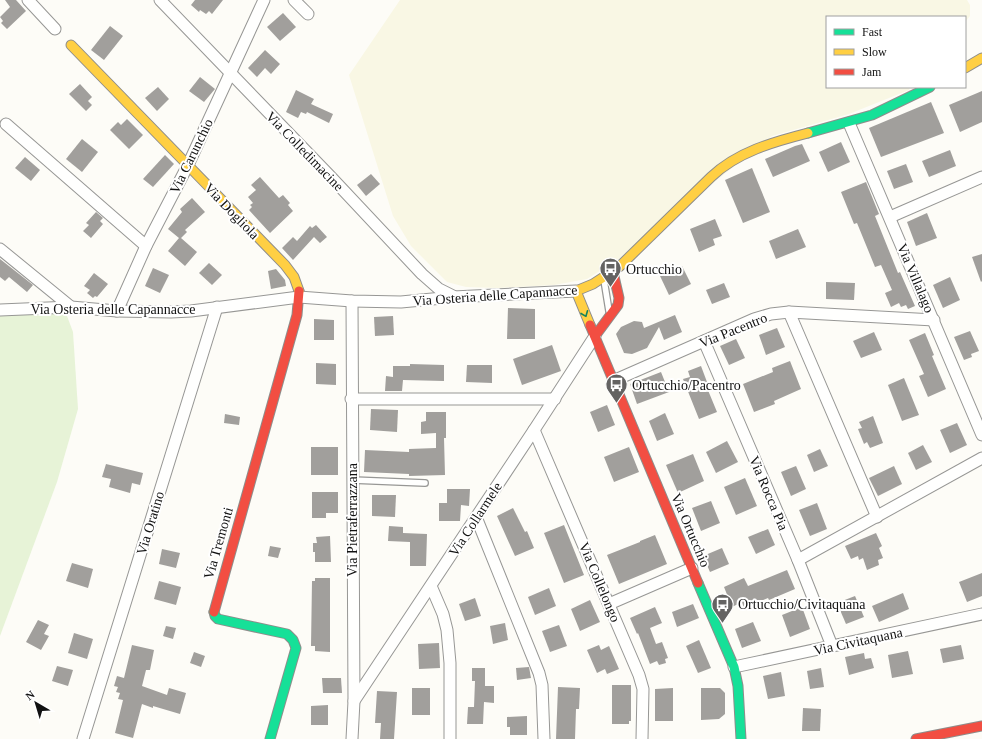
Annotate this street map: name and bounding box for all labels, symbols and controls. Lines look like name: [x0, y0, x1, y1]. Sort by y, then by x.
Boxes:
legend: [826, 16, 966, 88]
text: Fast: [862, 25, 883, 39]
text: Slow: [862, 45, 887, 59]
text: Jam: [862, 65, 882, 79]
street label: Via Colledimacine: [263, 109, 346, 194]
street label: Via Carunchio: [167, 116, 216, 196]
street label: Via Dogliola: [201, 180, 263, 243]
street label: Via Villalago: [894, 241, 937, 315]
bus stop icon: Ortucchio: [597, 256, 623, 289]
place label: Ortucchio: [626, 262, 682, 277]
street label: Via Osteria delle Capannacce: [412, 282, 578, 309]
street label: Via Osteria delle Capannacce: [30, 302, 196, 317]
one-way arrow: [581, 310, 589, 317]
street label: Via Pacentro: [697, 310, 769, 351]
bus stop icon: Ortucchio/Pacentro: [603, 372, 629, 405]
place label: Ortucchio/Pacentro: [632, 378, 741, 393]
street label: Via Rocca Pia: [746, 454, 791, 533]
street label: Via Pietraferrazzana: [345, 462, 360, 577]
street label: Via Collarmele: [446, 480, 505, 559]
street label: Via Oratino: [134, 490, 167, 557]
street label: Via Ortucchio: [668, 491, 713, 569]
street label: Via Tremonti: [201, 505, 236, 581]
street label: Via Collelongo: [576, 540, 623, 624]
bus stop icon: Ortucchio/Civitaquana: [709, 591, 735, 624]
place label: Ortucchio/Civitaquana: [738, 597, 866, 612]
street label: Via Civitaquana: [812, 625, 905, 658]
north arrow: [16, 683, 56, 723]
text: N: [23, 688, 37, 702]

